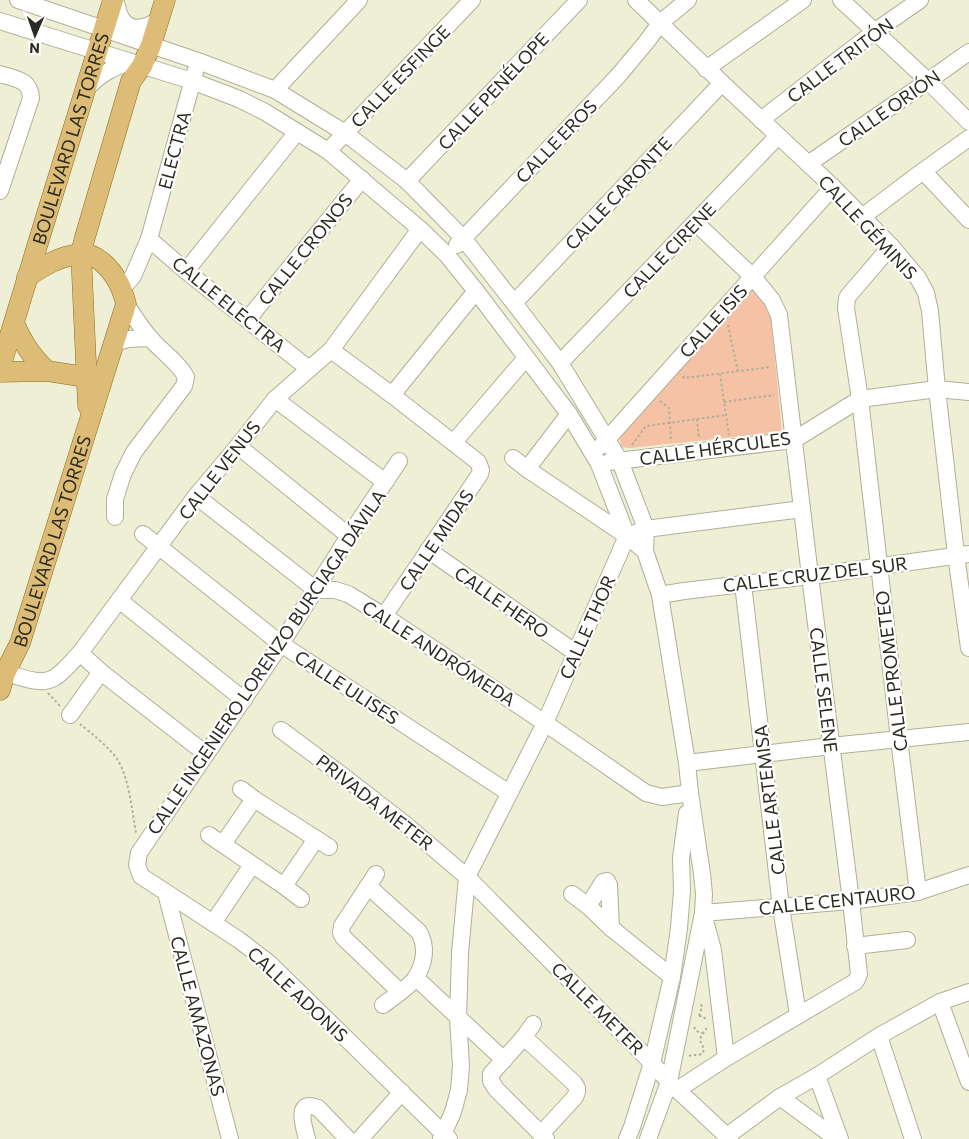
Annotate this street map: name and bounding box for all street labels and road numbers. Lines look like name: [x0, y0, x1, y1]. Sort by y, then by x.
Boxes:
street label: CALLE TRITÓN: [783, 13, 897, 107]
street label: CALLE ESFINGE: [346, 20, 454, 132]
street label: CALLE PENÉLOPE: [433, 28, 553, 154]
street label: BOULEVARD LAS TORRES: [27, 30, 113, 247]
street label: CALLE ORIÓN: [834, 65, 944, 151]
street label: CALLE EROS: [511, 95, 601, 187]
street label: ELECTRA: [153, 109, 195, 191]
street label: CALLE CARONTE: [560, 132, 676, 254]
street label: CALLE GÉMINIS: [814, 170, 922, 284]
street label: CALLE CRONOS: [253, 189, 357, 309]
street label: CALLE CIRENE: [618, 198, 720, 302]
street label: CALLE ELECTRA: [168, 252, 290, 356]
street label: CALLE ISIS: [674, 280, 752, 362]
street label: CALLE VENUS: [173, 416, 265, 524]
street label: CALLE HÉRCULES: [638, 426, 792, 470]
street label: BOULEVARD LAS TORRES: [8, 433, 95, 650]
street label: CALLE INGENIERO LORENZO BURCIAGA DÁVILA: [142, 485, 390, 839]
street label: CALLE MIDAS: [394, 485, 478, 595]
street label: CALLE CRUZ DEL SUR: [722, 552, 908, 596]
street label: CALLE HERO: [451, 561, 553, 643]
street label: CALLE THOR: [554, 572, 620, 682]
street label: CALLE PROMETEO: [870, 589, 912, 753]
street label: CALLE ANDRÓMEDA: [358, 595, 520, 711]
street label: CALLE SELENE: [805, 626, 843, 754]
street label: CALLE ULISES: [291, 645, 403, 729]
street label: CALLE ARTEMISA: [749, 724, 789, 876]
street label: PRIVADA METER: [312, 749, 438, 855]
street label: CALLE CENTAURO: [758, 881, 916, 919]
street label: CALLE AMAZONAS: [166, 934, 230, 1098]
street label: CALLE ADONIS: [243, 942, 353, 1046]
street label: CALLE METER: [547, 957, 649, 1059]

